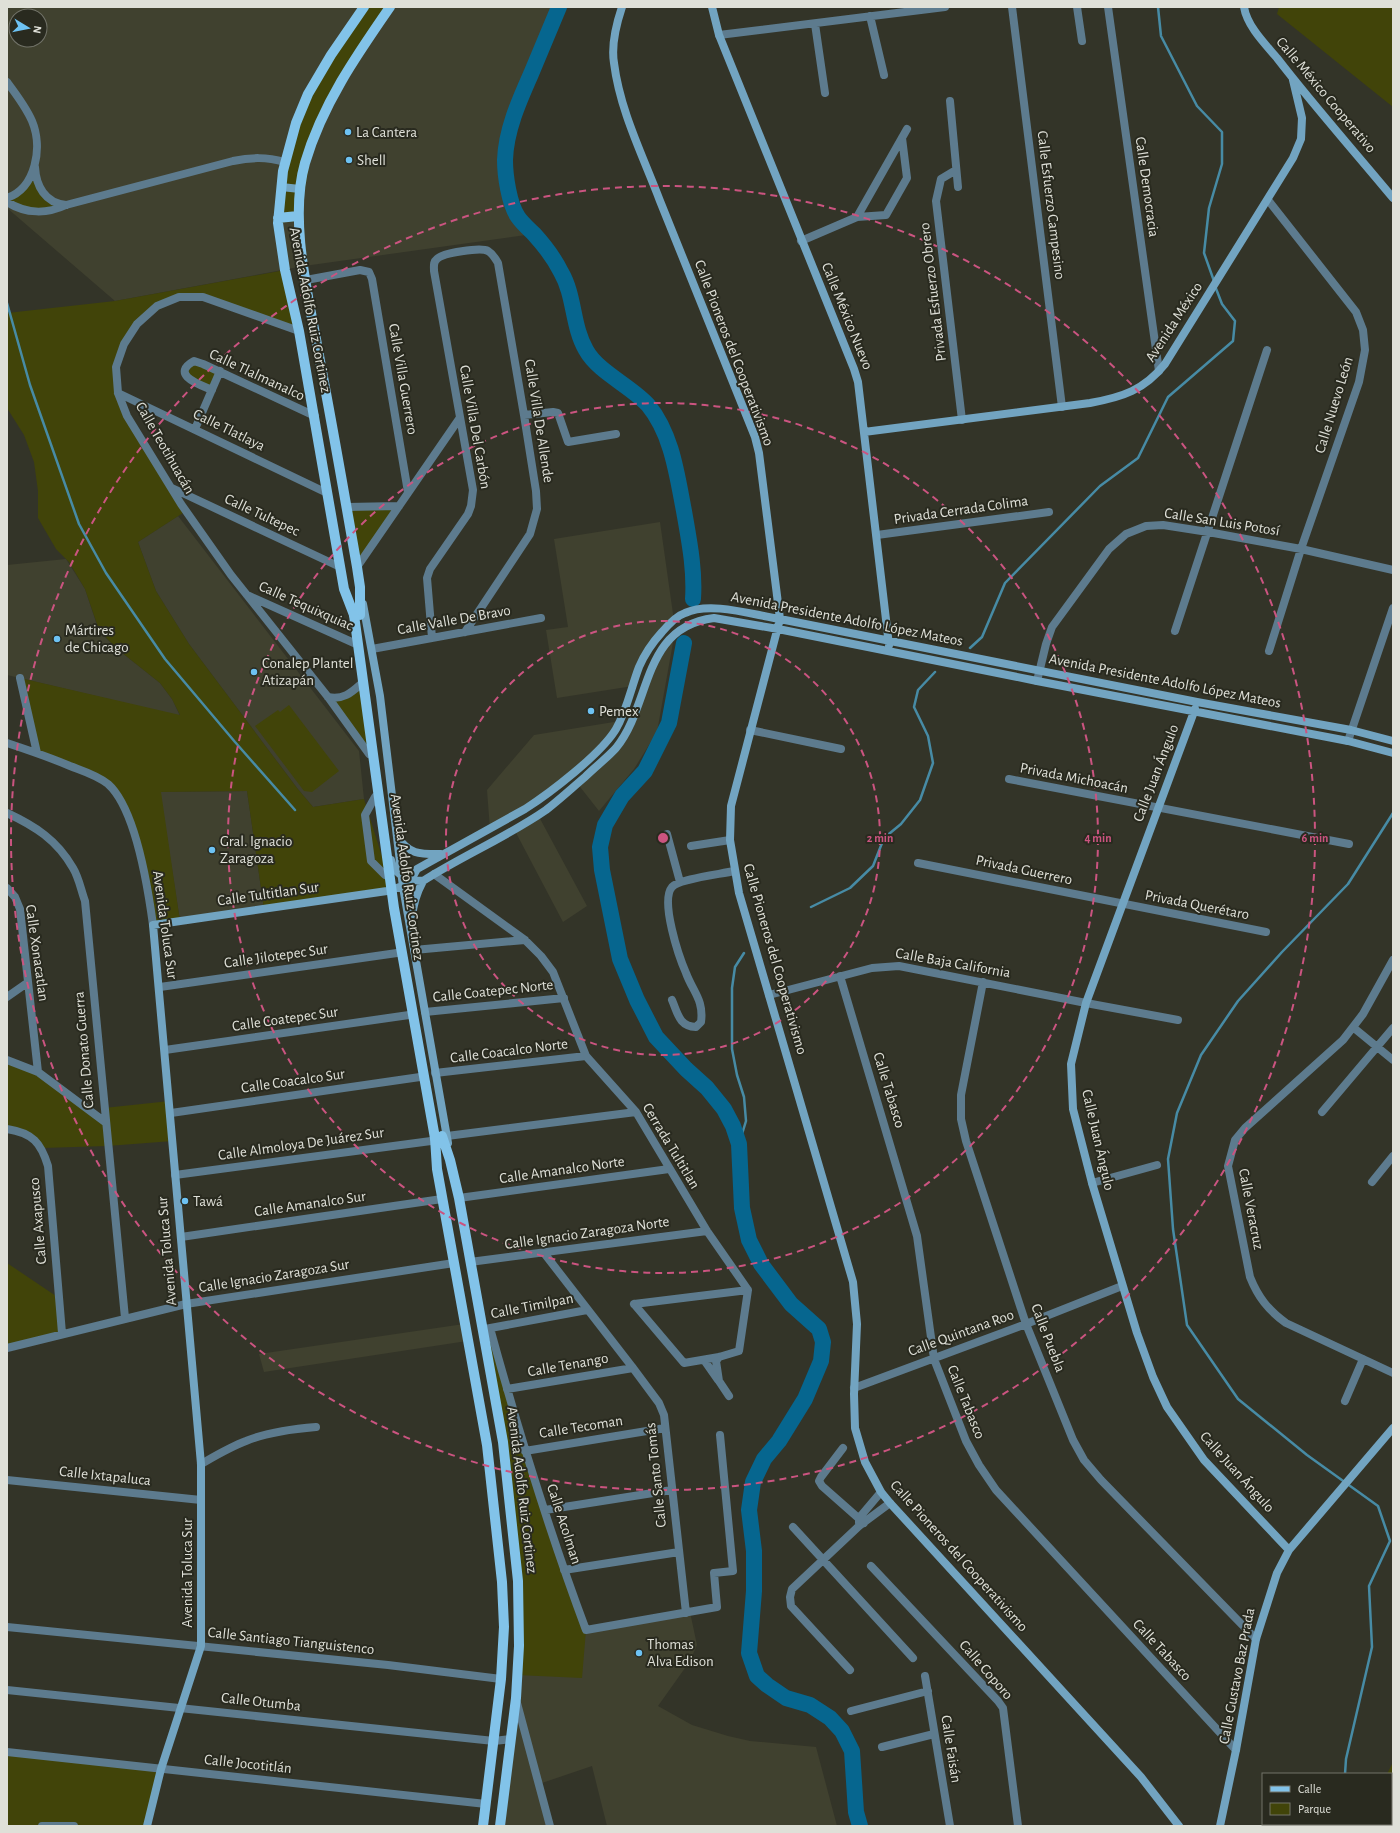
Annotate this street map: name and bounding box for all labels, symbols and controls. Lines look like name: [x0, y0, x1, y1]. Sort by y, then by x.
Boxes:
north arrow: [8, 8, 48, 48]
text: N: [31, 25, 43, 34]
street label: Calle México Cooperativo: [1273, 34, 1379, 156]
place label: La Cantera: [356, 125, 417, 140]
marker: La Cantera: [343, 127, 353, 137]
street label: Calle Esfuerzo Campesino: [1034, 130, 1068, 280]
street label: Calle Democracia: [1133, 136, 1161, 238]
place label: Shell: [357, 153, 386, 168]
marker: Shell: [344, 155, 354, 165]
street label: Privada Esfuerzo Obrero: [917, 222, 949, 362]
street label: Avenida Adolfo Ruiz Cortinez: [287, 226, 333, 394]
street label: Calle Pioneros del Cooperativismo: [692, 258, 776, 448]
street label: Calle México Nuevo: [819, 260, 875, 372]
street label: Avenida México: [1143, 279, 1205, 365]
street label: Calle Villa Guerrero: [386, 322, 420, 436]
street label: Calle Tlalmanalco: [207, 346, 307, 404]
street label: Calle Nuevo León: [1312, 355, 1356, 455]
street label: Calle Villa De Allende: [522, 358, 556, 484]
street label: Calle Villa Del Carbón: [457, 364, 493, 490]
street label: Calle Teotihuacán: [133, 400, 197, 496]
street label: Calle Tlatlaya: [191, 406, 267, 454]
street label: Calle Tultepec: [222, 491, 302, 539]
street label: Privada Cerrada Colima: [893, 493, 1029, 527]
street label: Calle San Luis Potosí: [1163, 505, 1281, 539]
street label: Calle Tequixquiac: [257, 578, 356, 634]
street label: Avenida Presidente Adolfo López Mateos: [730, 589, 964, 649]
street label: Calle Valle De Bravo: [396, 603, 512, 637]
place label: Mártires de Chicago: [65, 623, 129, 655]
marker: Mártires de Chicago: [52, 634, 62, 644]
street label: Avenida Presidente Adolfo López Mateos: [1048, 651, 1282, 711]
place label: Conalep Plantel Atizapán: [262, 656, 353, 688]
marker: Conalep Plantel Atizapán: [249, 667, 259, 677]
place label: Pemex: [599, 704, 639, 719]
marker: Pemex: [586, 706, 596, 716]
street label: Calle Juan Ángulo: [1129, 722, 1181, 824]
street label: Privada Michoacán: [1019, 760, 1129, 796]
street label: Avenida Adolfo Ruiz Cortinez: [388, 793, 426, 961]
centre of rings: [656, 831, 670, 845]
text: 2 min: [867, 832, 893, 844]
text: 4 min: [1084, 832, 1112, 844]
text: 6 min: [1302, 832, 1328, 844]
place label: Gral. Ignacio Zaragoza: [220, 834, 292, 866]
marker: Gral. Ignacio Zaragoza: [207, 845, 217, 855]
street label: Privada Guerrero: [974, 852, 1074, 888]
street label: Calle Pioneros del Cooperativismo: [741, 862, 809, 1056]
street label: Avenida Toluca Sur: [150, 870, 180, 980]
street label: Calle Tultitlan Sur: [216, 879, 320, 909]
street label: Privada Querétaro: [1144, 888, 1250, 922]
street label: Calle Xonacatlan: [23, 904, 51, 1002]
street label: Calle Jilotepec Sur: [223, 941, 329, 971]
street label: Calle Baja California: [894, 945, 1012, 981]
street label: Calle Coatepec Norte: [432, 977, 554, 1005]
street label: Calle Donato Guerra: [71, 991, 97, 1109]
street label: Calle Coatepec Sur: [231, 1004, 339, 1034]
street label: Calle Coacalco Norte: [449, 1036, 569, 1066]
street label: Calle Tabasco: [870, 1050, 908, 1130]
street label: Calle Coacalco Sur: [240, 1066, 346, 1096]
street label: Calle Juan Ángulo: [1079, 1088, 1119, 1192]
street label: Cerrada Tultitlan: [640, 1101, 702, 1191]
street label: Calle Almoloya De Juárez Sur: [217, 1125, 385, 1163]
street label: Calle Amanalco Norte: [498, 1154, 626, 1186]
street label: Calle Veracruz: [1236, 1167, 1266, 1251]
street label: Calle Axapusco: [27, 1177, 49, 1265]
street label: Calle Amanalco Sur: [253, 1189, 367, 1219]
place label: Tawá: [193, 1194, 223, 1209]
street label: Avenida Toluca Sur: [155, 1196, 179, 1306]
marker: Tawá: [180, 1196, 190, 1206]
street label: Calle Ignacio Zaragoza Norte: [504, 1214, 670, 1252]
street label: Calle Ignacio Zaragoza Sur: [198, 1257, 350, 1295]
street label: Calle Timilpan: [489, 1291, 575, 1321]
street label: Calle Puebla: [1028, 1302, 1068, 1374]
street label: Calle Quintana Roo: [906, 1307, 1016, 1359]
street label: Calle Tenango: [526, 1351, 610, 1379]
street label: Calle Tabasco: [944, 1363, 988, 1441]
street label: Avenida Adolfo Ruiz Cortinez: [504, 1406, 540, 1574]
street label: Calle Tecoman: [538, 1413, 624, 1441]
street label: Calle Santo Tomás: [643, 1422, 669, 1528]
street label: Calle Juan Ángulo: [1197, 1427, 1279, 1515]
street label: Calle Ixtapaluca: [58, 1464, 152, 1488]
street label: Calle Pioneros del Cooperativismo: [887, 1478, 1031, 1634]
street label: Calle Acolman: [544, 1482, 584, 1566]
street label: Avenida Toluca Sur: [180, 1518, 195, 1628]
street label: Calle Gustavo Baz Prada: [1216, 1607, 1258, 1745]
street label: Calle Tabasco: [1130, 1616, 1194, 1684]
street label: Calle Santiago Tianguistenco: [207, 1625, 375, 1657]
place label: Thomas Alva Edison: [647, 1637, 714, 1669]
street label: Calle Coporo: [956, 1637, 1016, 1703]
marker: Thomas Alva Edison: [634, 1648, 644, 1658]
street label: Calle Otumba: [220, 1690, 302, 1714]
street label: Calle Faisán: [938, 1714, 964, 1784]
street label: Calle Jocotitlán: [204, 1752, 292, 1776]
legend: [1262, 1773, 1392, 1825]
text: Calle: [1298, 1783, 1321, 1795]
text: Parque: [1298, 1803, 1331, 1815]

